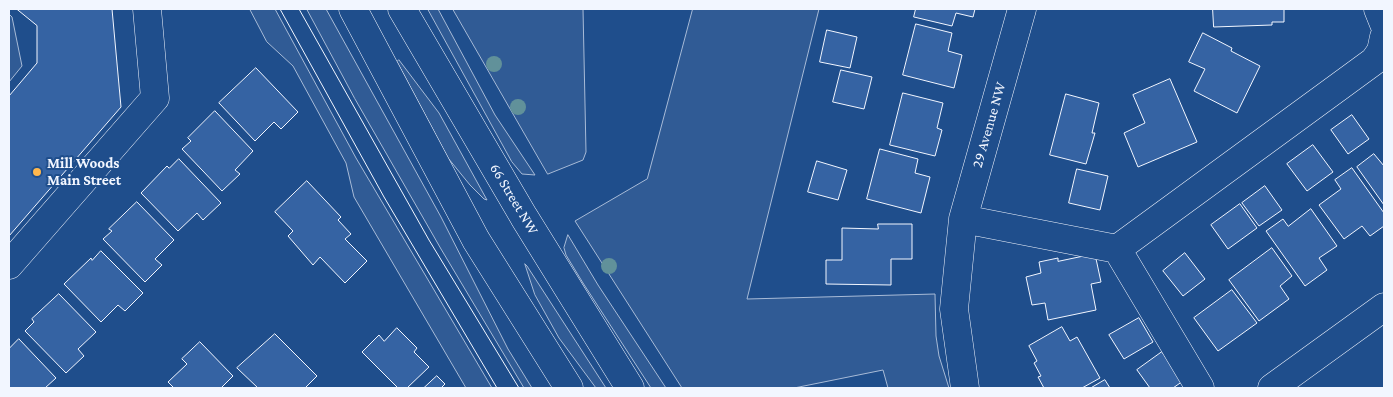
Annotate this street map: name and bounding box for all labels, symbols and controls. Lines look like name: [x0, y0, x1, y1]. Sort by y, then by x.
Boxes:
street label: 29 Avenue NW: [968, 80, 1010, 170]
place label: Mill Woods Main Street: [47, 154, 121, 189]
street label: 66 Street NW: [486, 160, 542, 238]
marker: Mill Woods Main Street: [31, 166, 43, 178]

